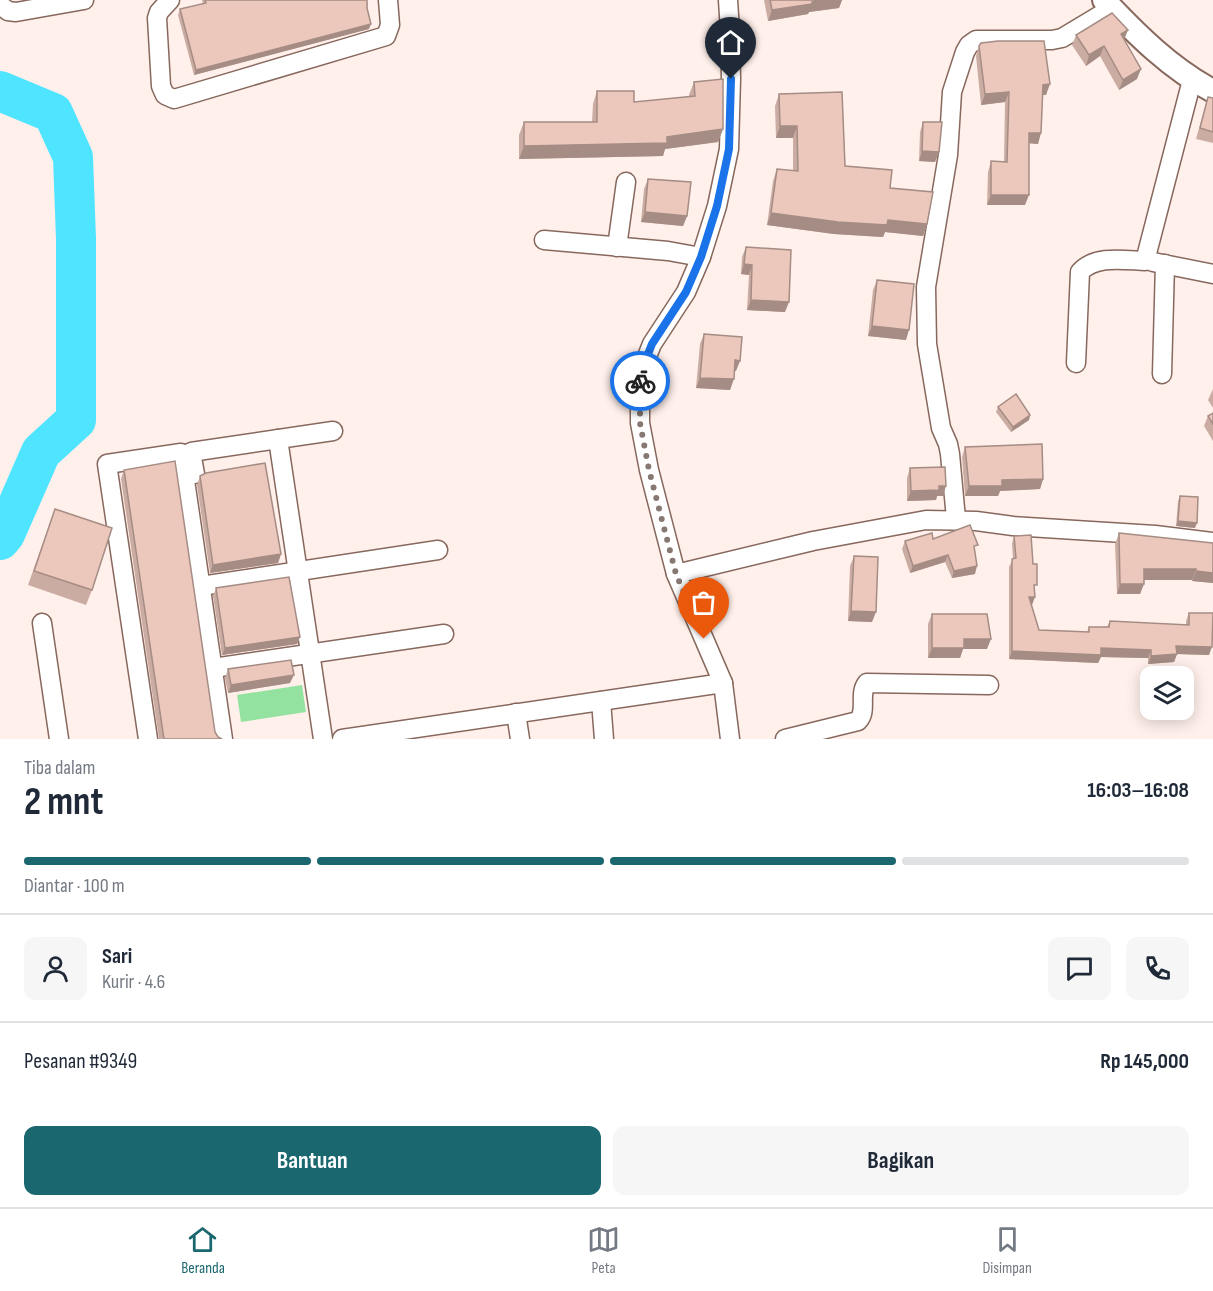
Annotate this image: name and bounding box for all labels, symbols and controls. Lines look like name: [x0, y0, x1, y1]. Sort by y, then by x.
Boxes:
pin: [705, 17, 756, 79]
icon: home: [714, 26, 747, 59]
courier: [610, 351, 670, 411]
icon: bike: [624, 365, 657, 398]
pin: [678, 577, 729, 639]
icon: bag: [687, 586, 720, 619]
map controls: [1140, 666, 1194, 720]
button: layers: [1140, 666, 1194, 720]
text: Tiba dalam: [24, 756, 95, 780]
text: 16:03–16:08: [1087, 777, 1189, 804]
text: 2 mnt: [24, 779, 103, 826]
text: Diantar · 100 m: [24, 874, 125, 898]
button: person: [24, 937, 87, 1000]
button: chat: [1048, 937, 1111, 1000]
button: phone: [1126, 937, 1189, 1000]
text: Sari: [102, 943, 132, 970]
text: Kurir · 4.6: [102, 970, 165, 994]
text: Pesanan #9349: [24, 1048, 137, 1075]
text: Rp 145,000: [1100, 1048, 1189, 1075]
button: Bantuan: [24, 1126, 601, 1195]
button: Bagikan: [613, 1126, 1189, 1195]
tab: Beranda: [181, 1223, 225, 1278]
tab: Peta: [587, 1223, 620, 1278]
tab: Disimpan: [982, 1223, 1032, 1278]

